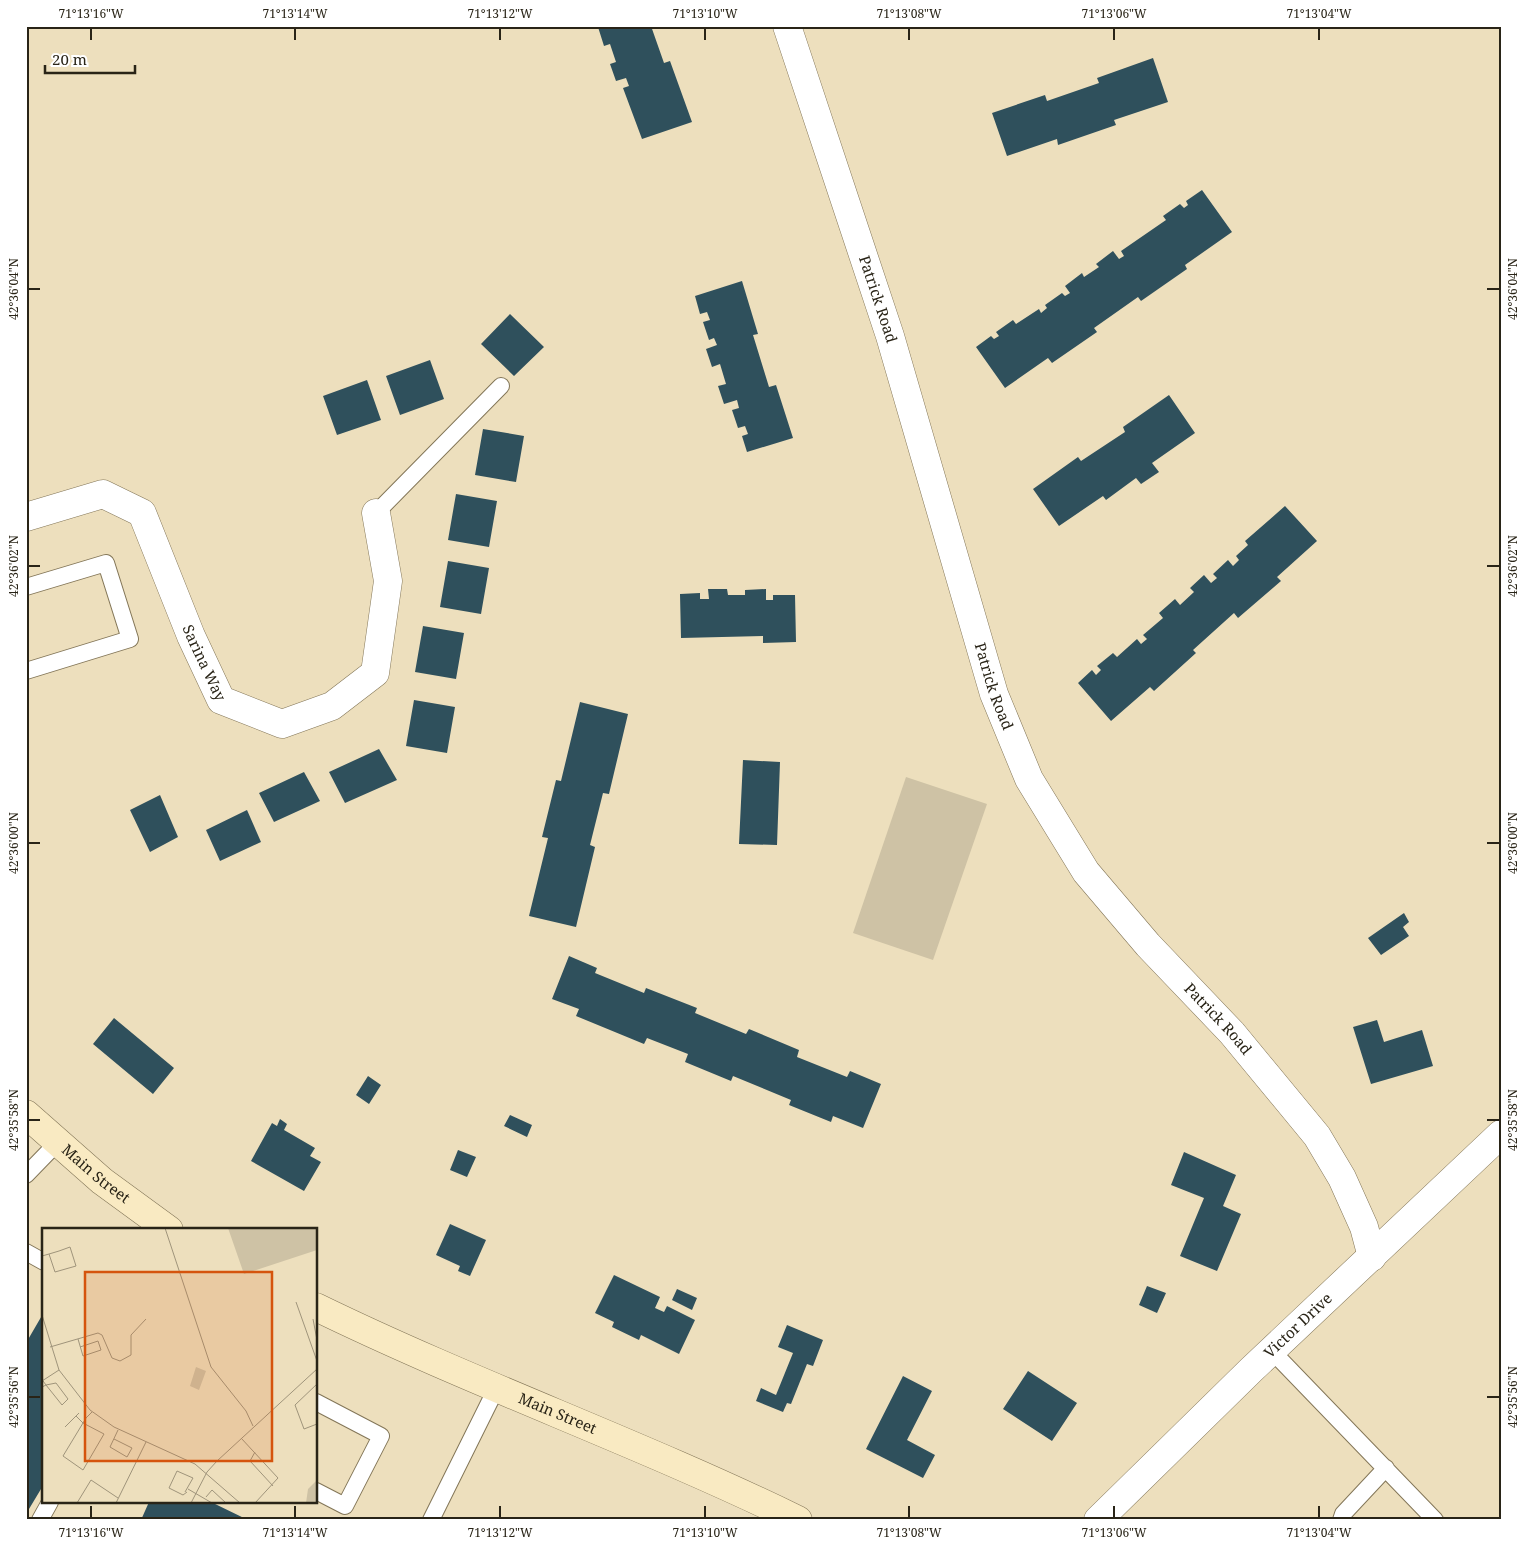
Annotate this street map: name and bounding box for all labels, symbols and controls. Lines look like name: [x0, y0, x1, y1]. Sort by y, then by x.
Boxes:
text: 71°13'16"W: [58, 5, 124, 22]
text: 71°13'14"W: [262, 5, 328, 22]
text: 71°13'12"W: [467, 5, 533, 22]
text: 71°13'10"W: [672, 5, 738, 22]
text: 71°13'08"W: [876, 5, 942, 22]
text: 71°13'06"W: [1081, 5, 1147, 22]
text: 71°13'04"W: [1286, 5, 1352, 22]
scale bar: [45, 42, 135, 74]
text: 20 m: [52, 49, 87, 69]
street label: Patrick Road: [855, 253, 902, 345]
text: 42°36'04"N: [5, 258, 22, 320]
text: 42°36'04"N: [1504, 258, 1521, 320]
text: 42°36'02"N: [5, 535, 22, 597]
text: 42°36'02"N: [1504, 535, 1521, 597]
street label: Sarina Way: [179, 622, 231, 704]
street label: Patrick Road: [971, 640, 1019, 733]
text: 42°36'00"N: [5, 812, 22, 874]
text: 42°36'00"N: [1504, 812, 1521, 874]
street label: Patrick Road: [1180, 978, 1257, 1058]
text: 42°35'58"N: [5, 1089, 22, 1151]
text: 42°35'58"N: [1504, 1089, 1521, 1151]
street label: Main Street: [58, 1139, 134, 1207]
inset map: [42, 1228, 318, 1504]
street label: Victor Drive: [1259, 1288, 1336, 1362]
text: 42°35'56"N: [5, 1366, 22, 1428]
text: 42°35'56"N: [1504, 1366, 1521, 1428]
street label: Main Street: [516, 1388, 600, 1438]
text: 71°13'16"W: [58, 1524, 124, 1541]
text: 71°13'14"W: [262, 1524, 328, 1541]
text: 71°13'12"W: [467, 1524, 533, 1541]
text: 71°13'10"W: [672, 1524, 738, 1541]
text: 71°13'08"W: [876, 1524, 942, 1541]
text: 71°13'06"W: [1081, 1524, 1147, 1541]
text: 71°13'04"W: [1286, 1524, 1352, 1541]

